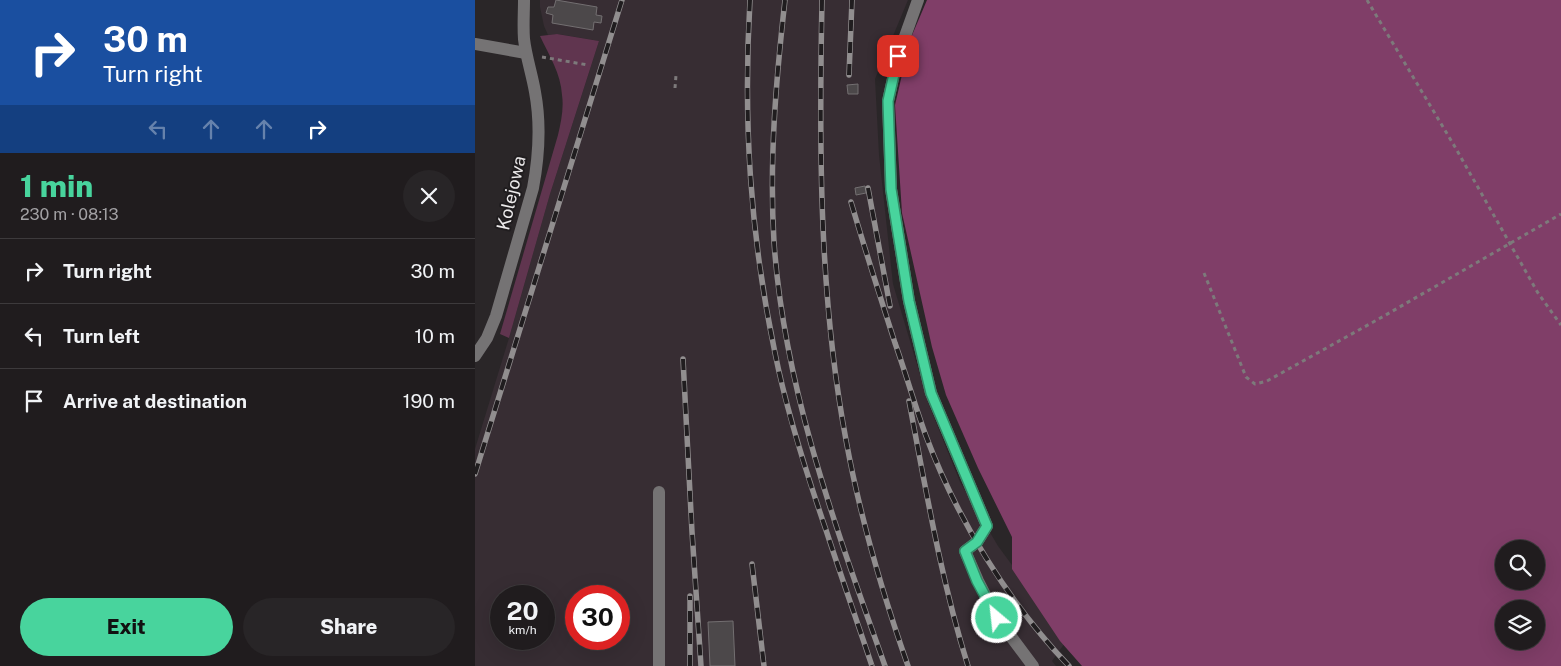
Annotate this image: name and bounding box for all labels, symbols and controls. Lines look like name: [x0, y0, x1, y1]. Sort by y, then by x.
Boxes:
text: 30 m: [103, 19, 188, 60]
icon: right: [20, 20, 85, 85]
pin: [877, 35, 919, 77]
icon: arrive: [884, 42, 912, 70]
text: Turn right: [103, 61, 203, 87]
icon: left: [144, 115, 172, 143]
icon: ahead: [197, 115, 225, 143]
icon: ahead: [250, 115, 278, 143]
icon: right: [303, 115, 331, 143]
street label: Kolejowa: [492, 154, 530, 232]
text: 1 min: [20, 168, 93, 204]
button: close: [403, 170, 455, 222]
text: 230 m · 08:13: [20, 205, 119, 224]
icon: right: [20, 257, 48, 285]
text: Turn right: [63, 260, 152, 282]
text: 30 m: [410, 260, 455, 282]
icon: left: [20, 322, 48, 350]
text: Turn left: [63, 325, 140, 347]
text: 10 m: [415, 325, 455, 347]
icon: arrive: [20, 387, 48, 415]
text: Arrive at destination: [63, 390, 247, 412]
text: 190 m: [403, 390, 455, 412]
map controls: [1495, 540, 1545, 650]
button: search: [1495, 540, 1545, 590]
speed limit sign: 30: [565, 585, 630, 650]
position arrow: [970, 591, 1022, 643]
text: 20: [507, 596, 539, 626]
button: Exit: [20, 598, 233, 656]
button: Share: [243, 598, 455, 656]
button: layers: [1495, 600, 1545, 650]
text: km/h: [508, 623, 537, 637]

